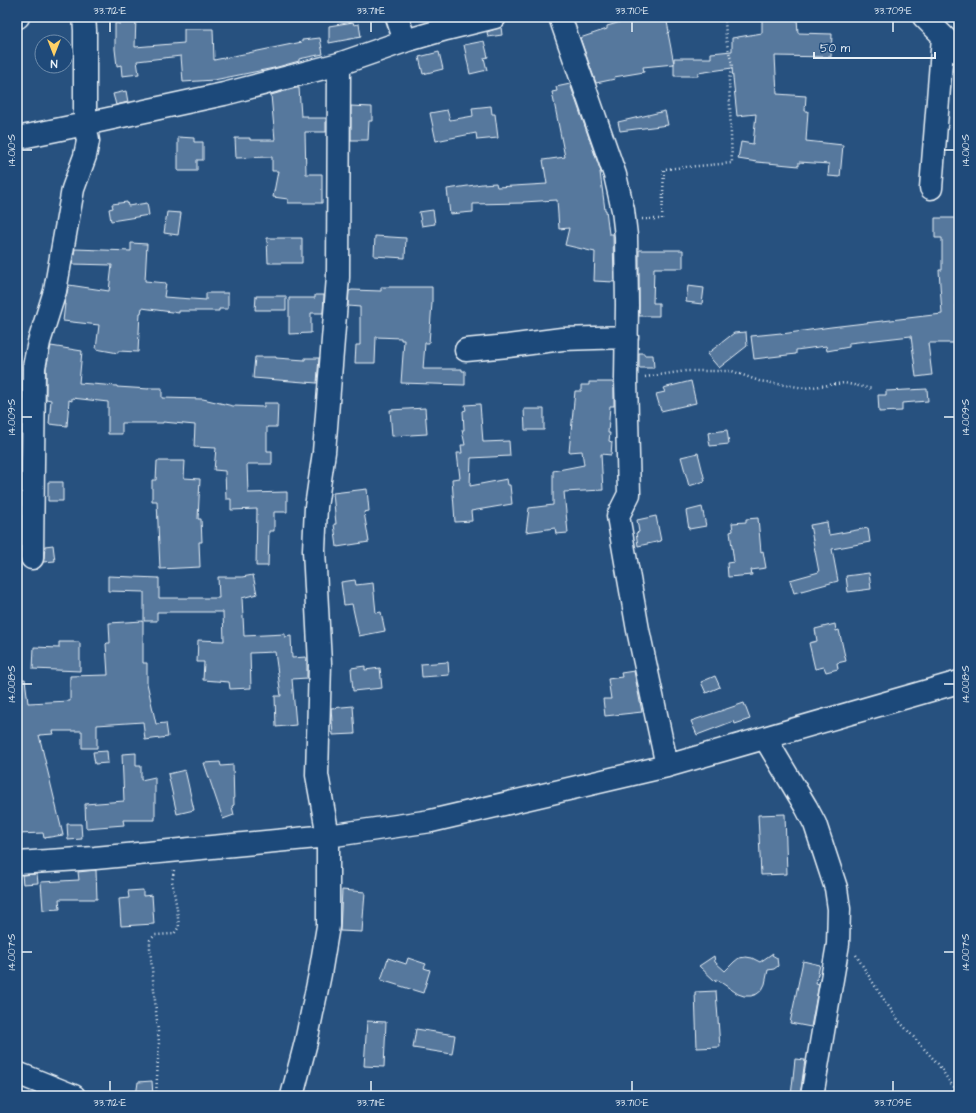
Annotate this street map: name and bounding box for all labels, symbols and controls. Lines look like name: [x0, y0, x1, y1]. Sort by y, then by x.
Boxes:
text: 33.712°E: [94, 4, 127, 18]
text: 33.711°E: [357, 4, 385, 18]
text: 33.710°E: [615, 4, 649, 18]
text: 33.709°E: [874, 4, 912, 18]
north arrow: [34, 34, 74, 74]
scale bar: [814, 34, 935, 60]
text: 50 m: [820, 40, 851, 57]
text: N: [50, 56, 57, 71]
text: 14.010°S: [5, 133, 19, 166]
text: 14.010°S: [959, 133, 973, 166]
text: 14.009°S: [5, 398, 19, 435]
text: 14.009°S: [959, 398, 973, 435]
text: 14.008°S: [5, 665, 19, 703]
text: 14.008°S: [959, 665, 973, 703]
text: 14.007°S: [5, 933, 19, 970]
text: 14.007°S: [959, 933, 973, 970]
text: 33.712°E: [94, 1096, 127, 1110]
text: 33.711°E: [357, 1096, 385, 1110]
text: 33.710°E: [615, 1096, 649, 1110]
text: 33.709°E: [874, 1096, 912, 1110]

